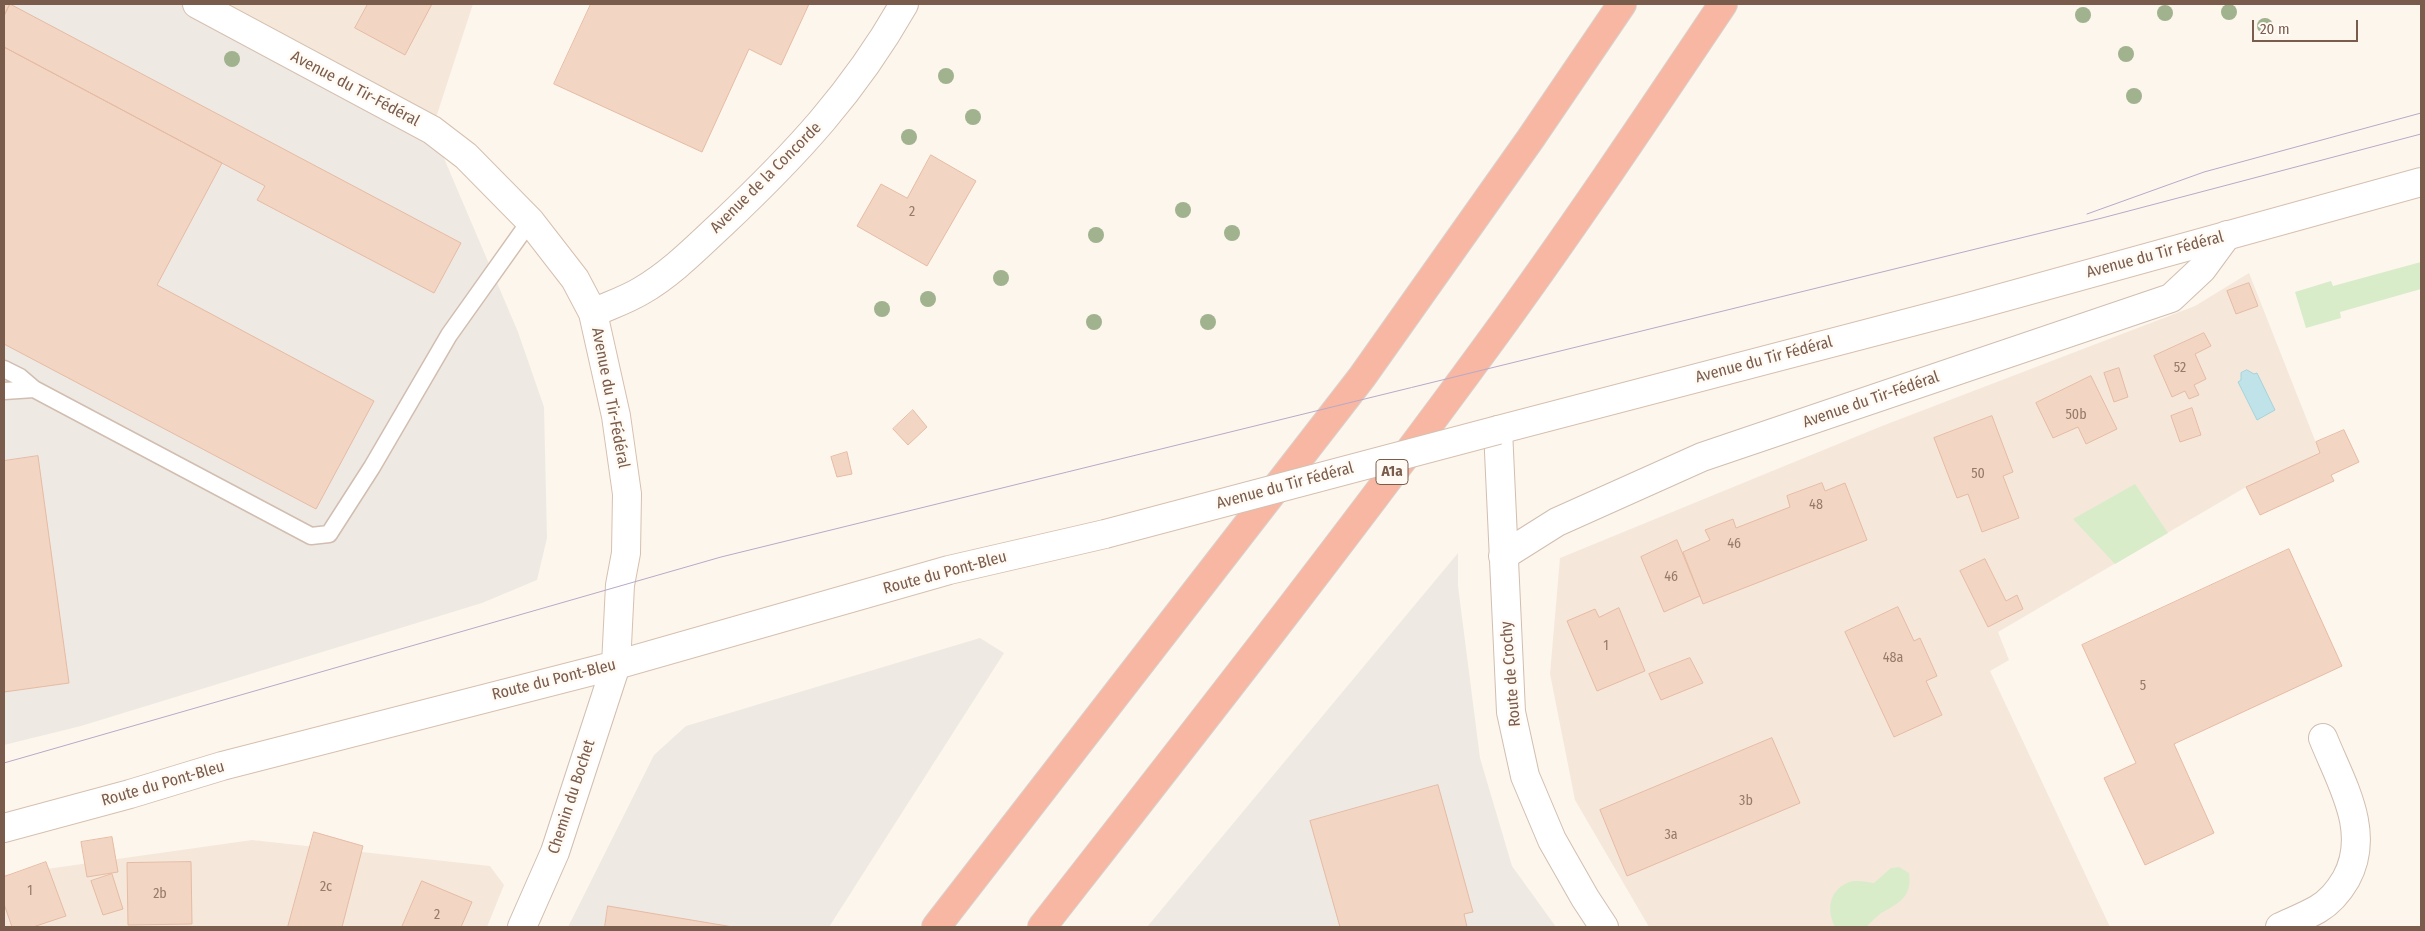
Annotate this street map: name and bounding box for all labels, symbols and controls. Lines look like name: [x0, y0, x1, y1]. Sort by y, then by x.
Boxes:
scale bar: [2255, 10, 2361, 42]
text: 20 m: [2260, 20, 2290, 38]
street label: Avenue du Tir-Fédéral: [287, 47, 423, 131]
street label: Avenue de la Concorde: [707, 119, 825, 237]
house number: 2: [909, 204, 915, 220]
street label: Avenue du Tir Fédéral: [2084, 227, 2226, 283]
street label: Avenue du Tir-Fédéral: [587, 326, 633, 470]
street label: Avenue du Tir Fédéral: [1693, 332, 1835, 388]
house number: 52: [2174, 360, 2186, 376]
street label: Avenue du Tir-Fédéral: [1800, 368, 1942, 432]
house number: 50b: [2065, 407, 2087, 423]
street label: Avenue du Tir Fédéral: [1214, 458, 1356, 514]
road number: A1a: [1376, 460, 1408, 484]
house number: 50: [1971, 466, 1985, 482]
house number: 48: [1809, 497, 1823, 513]
house number: 46: [1727, 536, 1741, 552]
street label: Route du Pont-Bleu: [881, 547, 1009, 599]
house number: 46: [1664, 569, 1678, 585]
street label: Route de Crochy: [1497, 620, 1525, 728]
house number: 1: [1603, 638, 1609, 654]
house number: 48a: [1883, 650, 1903, 666]
street label: Route du Pont-Bleu: [490, 655, 618, 705]
house number: 5: [2140, 678, 2146, 694]
street label: Chemin du Bochet: [544, 737, 600, 857]
street label: Route du Pont-Bleu: [99, 757, 227, 811]
house number: 3b: [1739, 793, 1753, 809]
house number: 3a: [1664, 827, 1678, 843]
house number: 2c: [320, 879, 332, 895]
house number: 1: [27, 883, 33, 899]
house number: 2b: [153, 886, 167, 902]
house number: 2: [434, 907, 440, 923]

